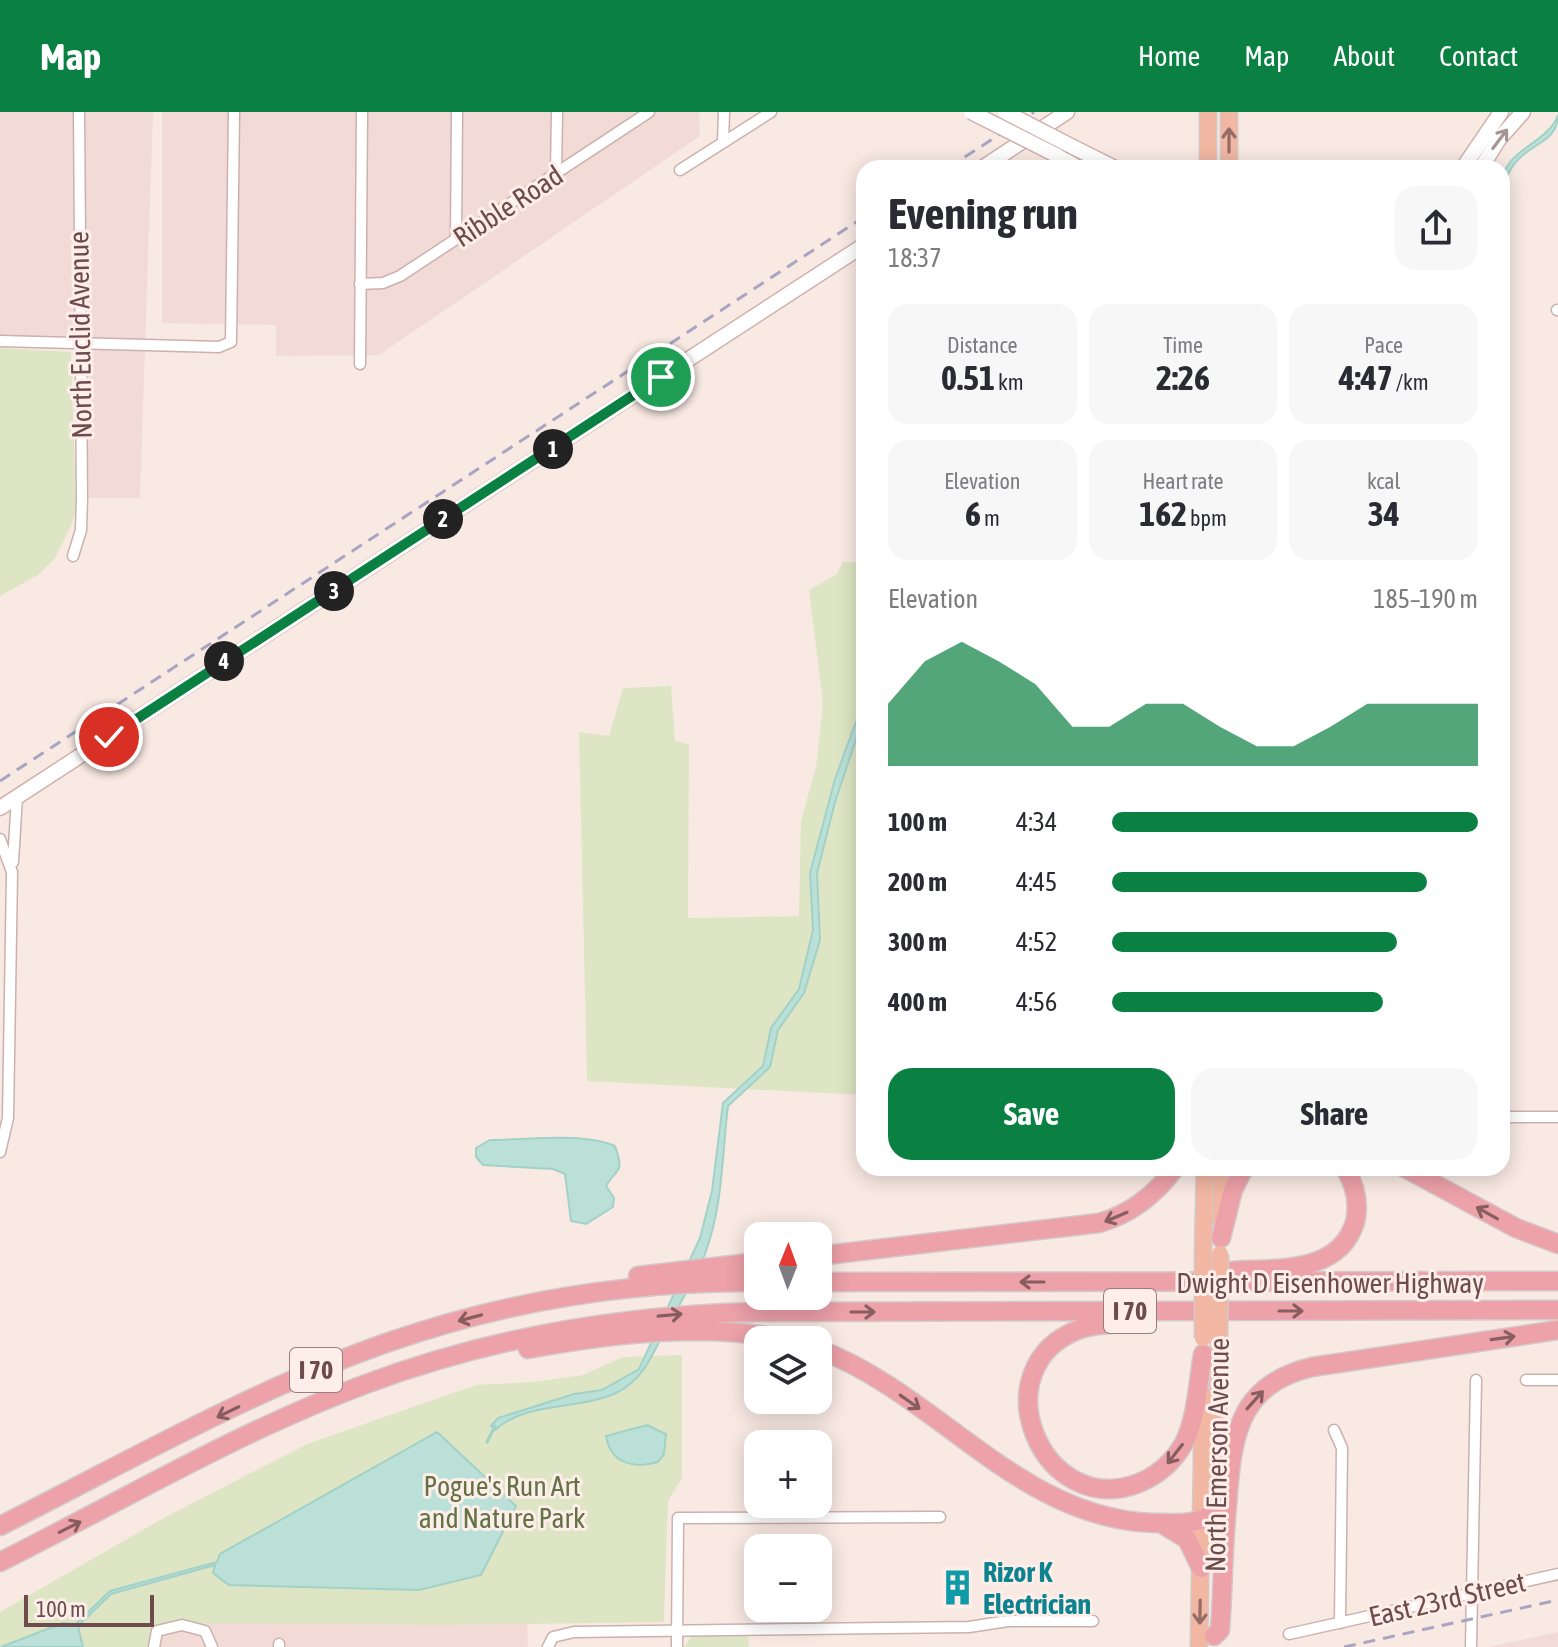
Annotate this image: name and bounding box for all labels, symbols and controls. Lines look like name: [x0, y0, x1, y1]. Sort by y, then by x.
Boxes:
text: Map: [40, 35, 101, 78]
text: Home: [1138, 40, 1200, 72]
text: Map: [1244, 40, 1289, 72]
text: About: [1333, 40, 1395, 72]
text: Contact: [1439, 40, 1518, 72]
one-way arrow: [1221, 127, 1237, 154]
one-way arrow: [1492, 128, 1508, 150]
street label: Ribble Road: [447, 159, 569, 253]
button: share: [1394, 186, 1478, 270]
text: Evening run: [888, 188, 1078, 238]
street label: North Euclid Avenue: [62, 231, 98, 439]
text: 18:37: [888, 243, 942, 273]
text: Distance: [947, 332, 1018, 358]
text: Time: [1163, 332, 1203, 358]
text: Pace: [1364, 332, 1403, 358]
pin: [627, 343, 695, 411]
icon: arrive: [639, 355, 683, 399]
text: 0.51: [941, 358, 995, 397]
text: 2:26: [1156, 358, 1210, 397]
text: 4:47: [1339, 358, 1393, 397]
text: km: [995, 369, 1024, 395]
text: /km: [1393, 369, 1429, 395]
pin: 1: [533, 429, 573, 469]
text: 1: [548, 436, 558, 462]
text: Elevation: [944, 468, 1020, 494]
text: Heart rate: [1142, 468, 1224, 494]
text: kcal: [1367, 468, 1400, 494]
text: 6: [965, 494, 981, 533]
text: 162: [1139, 494, 1187, 533]
text: 34: [1368, 494, 1400, 533]
pin: 2: [423, 499, 463, 539]
text: m: [981, 505, 1000, 531]
text: bpm: [1187, 505, 1227, 531]
text: 2: [438, 506, 448, 532]
pin: 3: [314, 571, 354, 611]
text: 3: [329, 578, 339, 604]
text: Elevation: [888, 584, 978, 614]
text: 185–190 m: [1373, 584, 1478, 614]
pin: 4: [204, 641, 244, 681]
text: 4: [219, 648, 229, 674]
pin: [75, 703, 143, 771]
icon: check: [87, 715, 131, 759]
text: 100 m: [888, 807, 947, 837]
text: 4:34: [1016, 807, 1057, 837]
text: 200 m: [888, 867, 947, 897]
text: 4:45: [1016, 867, 1057, 897]
text: 300 m: [888, 927, 947, 957]
text: 4:52: [1016, 927, 1057, 957]
text: 400 m: [888, 987, 947, 1017]
text: 4:56: [1016, 987, 1057, 1017]
button: Save: [888, 1068, 1175, 1160]
button: Share: [1191, 1068, 1478, 1160]
one-way arrow: [1476, 1204, 1499, 1220]
one-way arrow: [1104, 1210, 1129, 1225]
north arrow: [744, 1222, 832, 1310]
map controls: [744, 1222, 832, 1622]
street label: Dwight D Eisenhower Highway: [1176, 1267, 1484, 1299]
one-way arrow: [1019, 1274, 1046, 1290]
road number: I 70: [1104, 1289, 1156, 1333]
one-way arrow: [1277, 1303, 1304, 1319]
one-way arrow: [849, 1304, 876, 1320]
one-way arrow: [656, 1307, 683, 1322]
one-way arrow: [457, 1312, 483, 1327]
button: layers: [744, 1326, 832, 1414]
one-way arrow: [1490, 1330, 1515, 1345]
street label: North Emerson Avenue: [1199, 1338, 1235, 1572]
road number: I 70: [290, 1348, 342, 1392]
one-way arrow: [1246, 1390, 1264, 1410]
one-way arrow: [898, 1393, 920, 1410]
one-way arrow: [216, 1405, 240, 1420]
button: +: [744, 1430, 832, 1518]
one-way arrow: [1167, 1443, 1184, 1464]
park label: Pogue's Run Art and Nature Park: [419, 1470, 585, 1534]
one-way arrow: [57, 1519, 81, 1535]
button: −: [744, 1534, 832, 1622]
place label: Rizor K Electrician: [983, 1556, 1091, 1620]
street label: East 23rd Street: [1366, 1565, 1528, 1633]
building icon: Rizor K Electrician: [938, 1569, 976, 1607]
scale bar: [24, 1591, 154, 1627]
text: 100 m: [36, 1596, 86, 1622]
one-way arrow: [1192, 1598, 1208, 1625]

